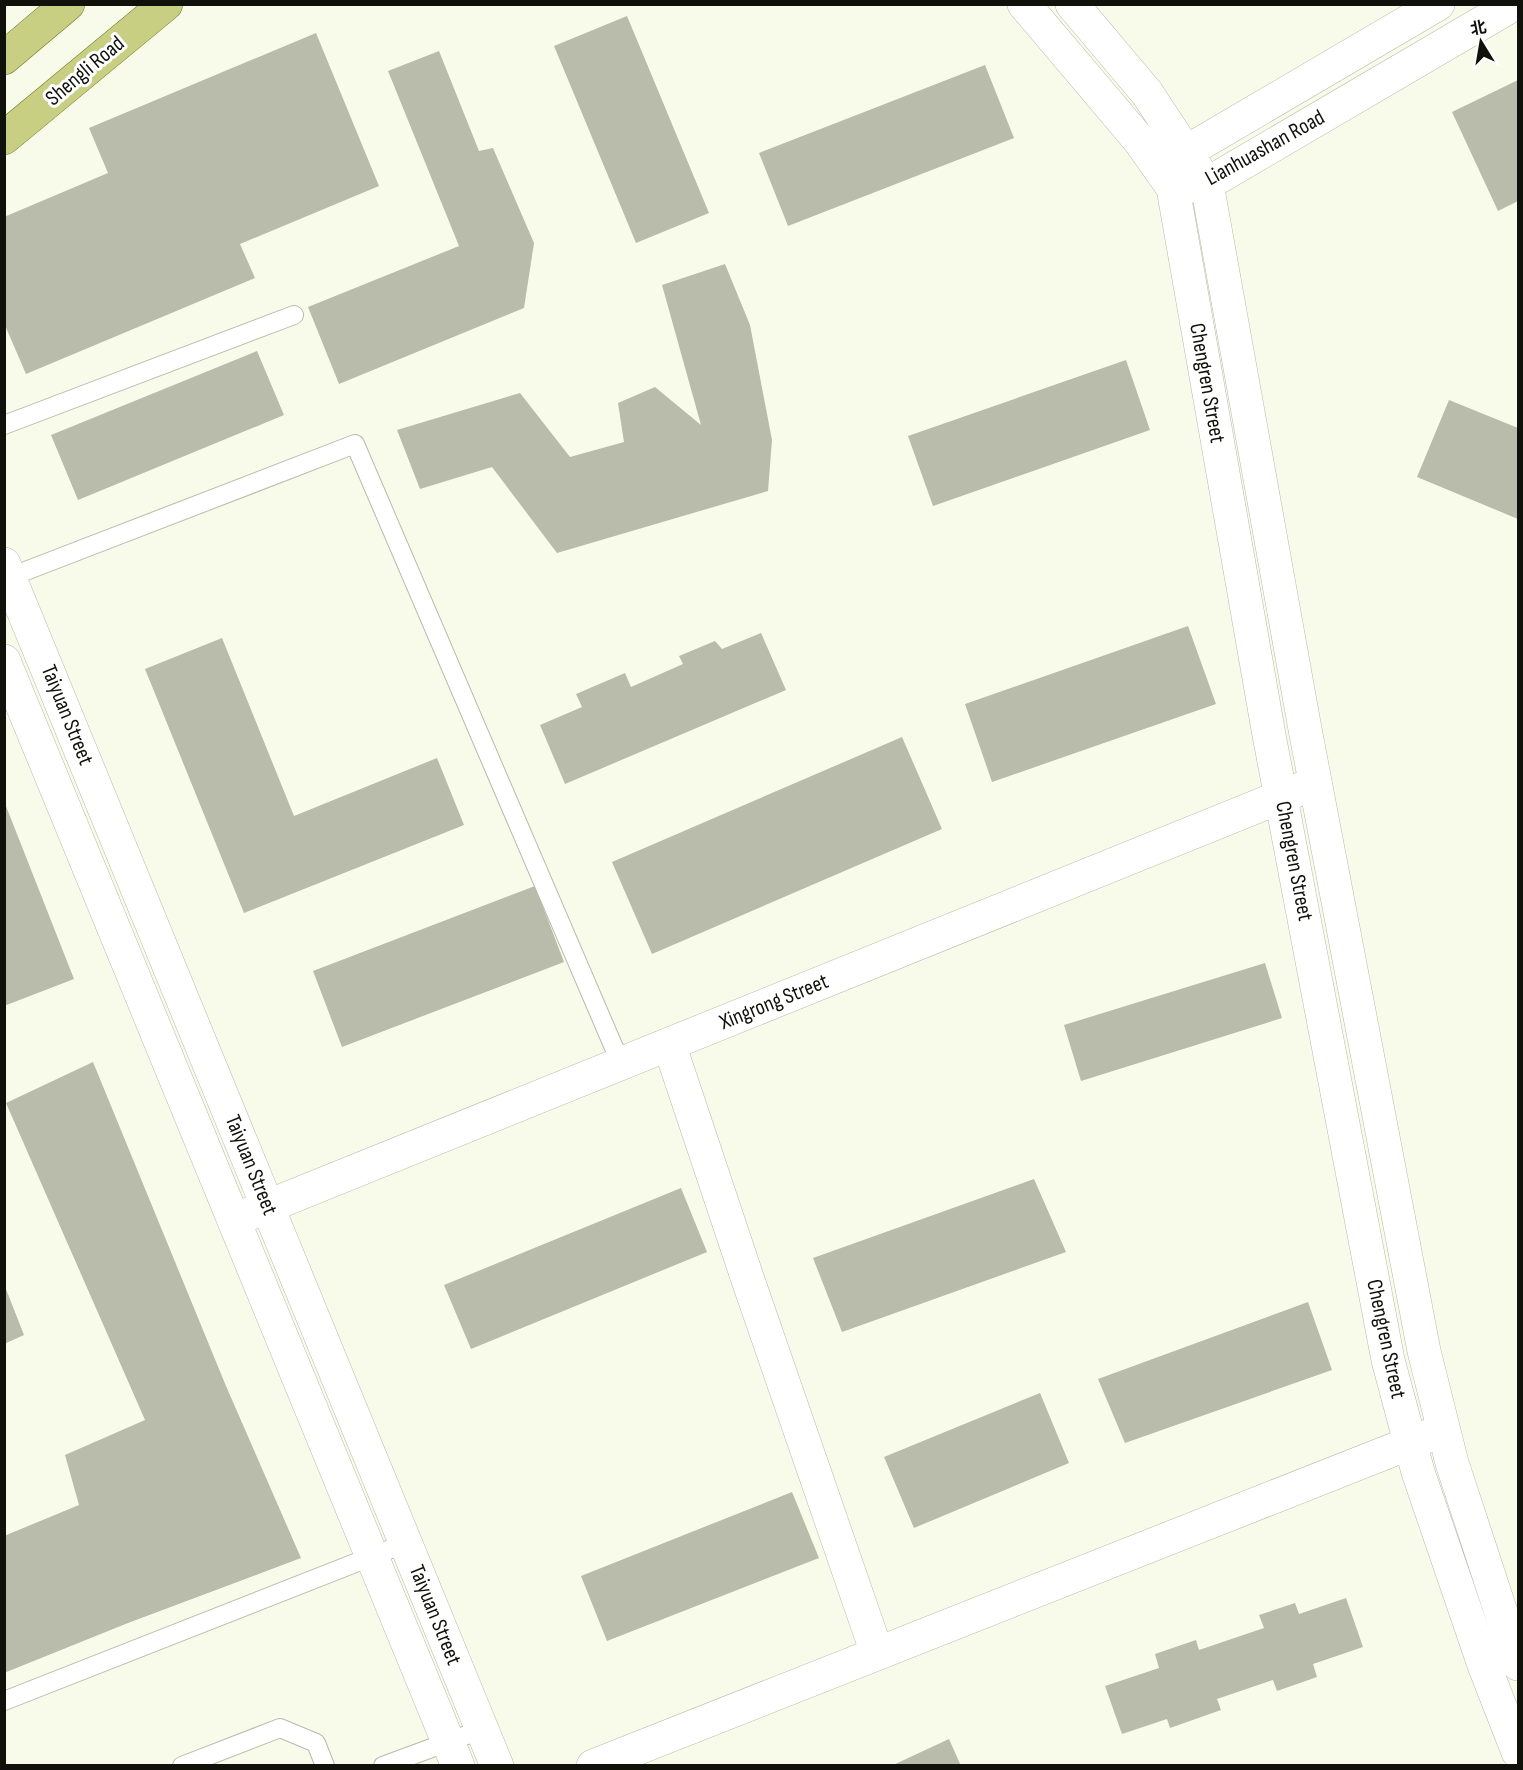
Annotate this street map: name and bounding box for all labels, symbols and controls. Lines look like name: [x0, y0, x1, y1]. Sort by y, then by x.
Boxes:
north arrow: [1451, 12, 1511, 72]
text: 北: [1469, 18, 1488, 40]
street label: Shengli Road: [40, 30, 130, 112]
street label: Lianhuashan Road: [1200, 104, 1330, 192]
street label: Chengren Street: [1183, 321, 1231, 445]
street label: Taiyuan Street: [35, 661, 99, 769]
street label: Chengren Street: [1269, 799, 1319, 923]
street label: Xingrong Street: [715, 968, 833, 1036]
street label: Taiyuan Street: [219, 1111, 283, 1219]
street label: Chengren Street: [1360, 1277, 1412, 1401]
street label: Taiyuan Street: [403, 1561, 467, 1669]

